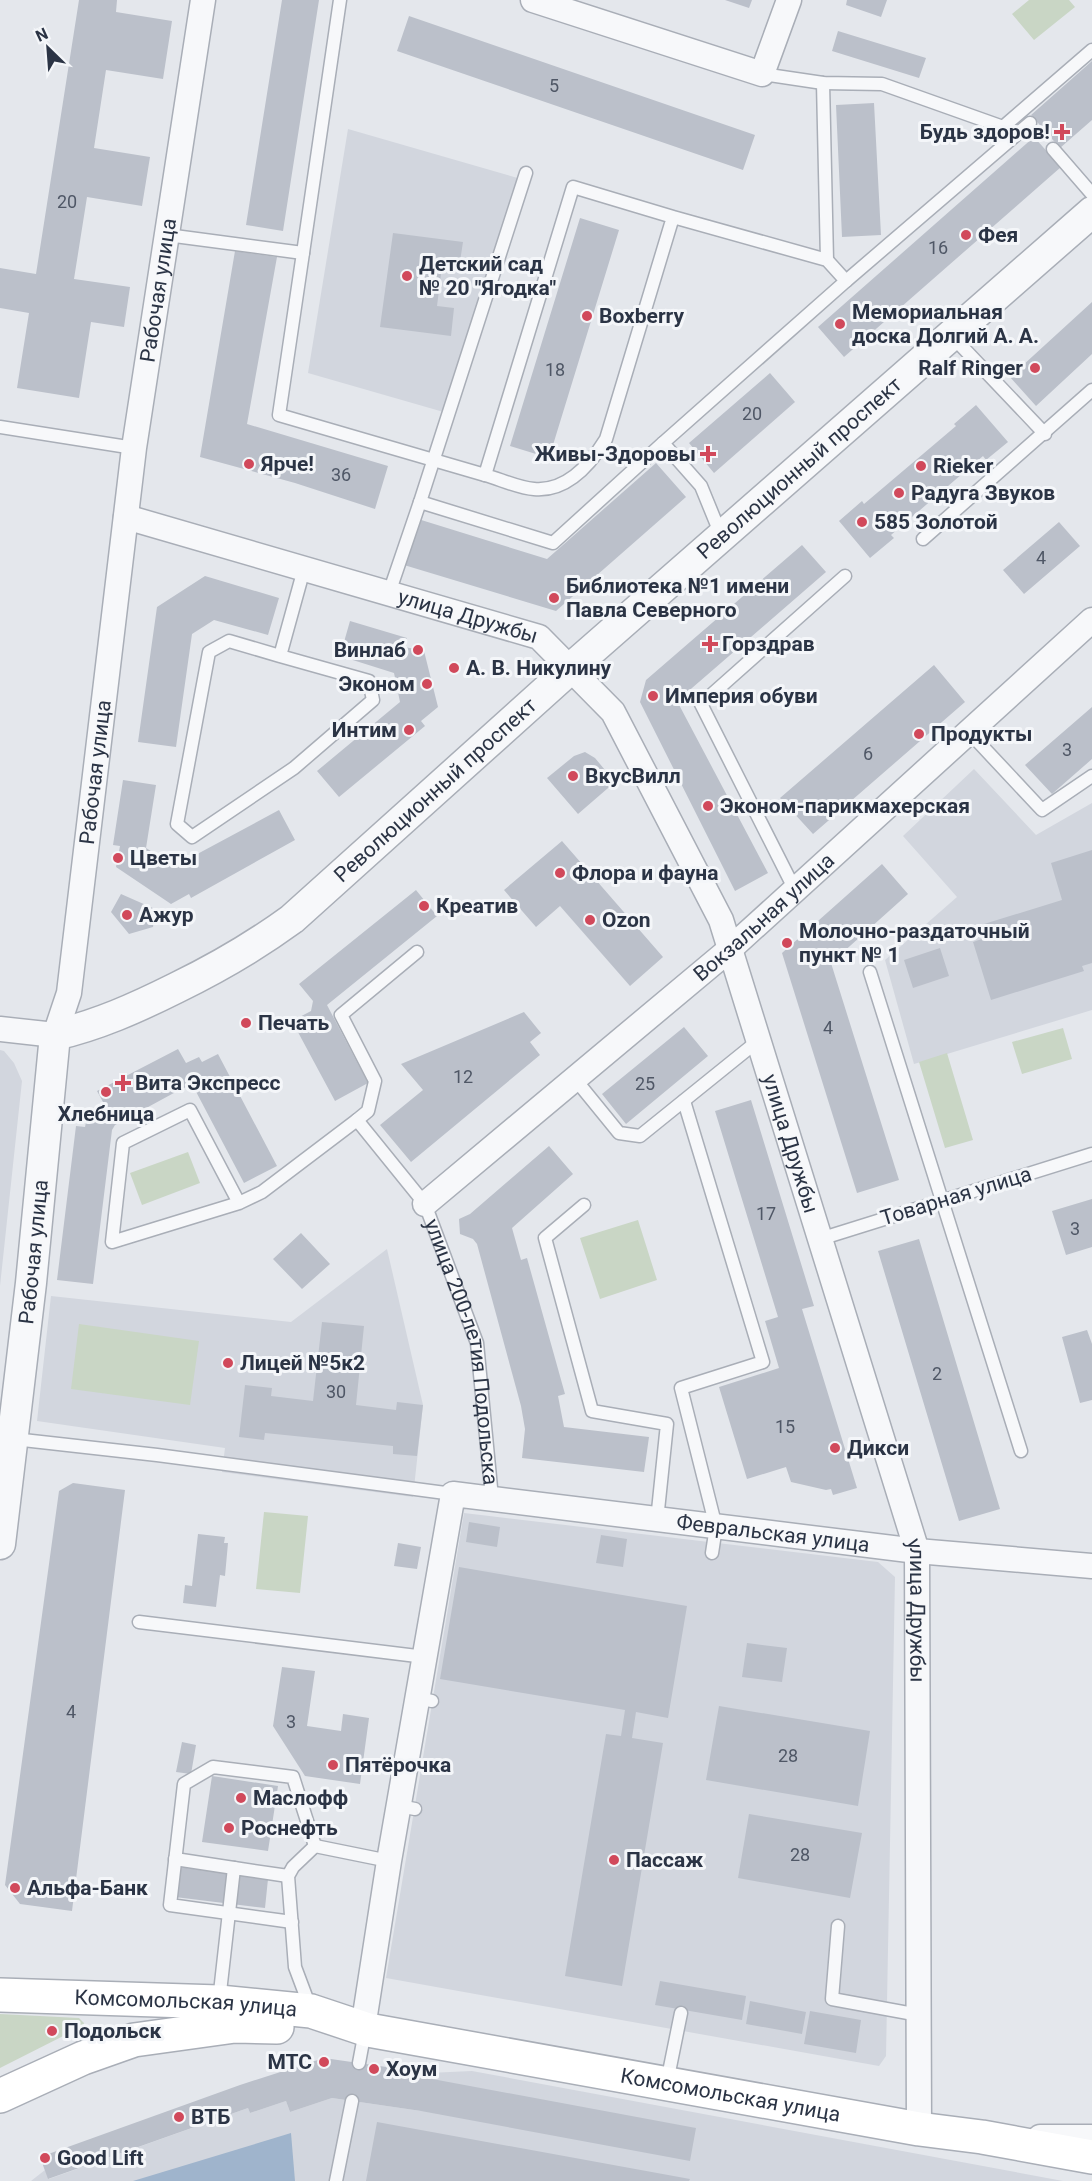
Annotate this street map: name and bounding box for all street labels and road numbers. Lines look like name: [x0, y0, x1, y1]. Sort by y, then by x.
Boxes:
street label: Рабочая улица: [135, 217, 181, 364]
street label: Революционный проспект: [692, 372, 906, 564]
street label: улица Дружбы: [395, 585, 541, 648]
street label: Революционный проспект: [329, 693, 541, 887]
street label: Рабочая улица: [75, 699, 116, 846]
street label: Вокзальная улица: [689, 848, 839, 986]
street label: улица Дружбы: [758, 1071, 823, 1216]
street label: Товарная улица: [878, 1162, 1034, 1230]
street label: Рабочая улица: [14, 1178, 53, 1326]
street label: улица 200-летия Подольска: [420, 1216, 503, 1486]
street label: Февральская улица: [675, 1510, 871, 1557]
street label: улица Дружбы: [902, 1535, 929, 1683]
street label: Комсомольская улица: [74, 1985, 298, 2022]
street label: Комсомольская улица: [619, 2064, 842, 2127]

